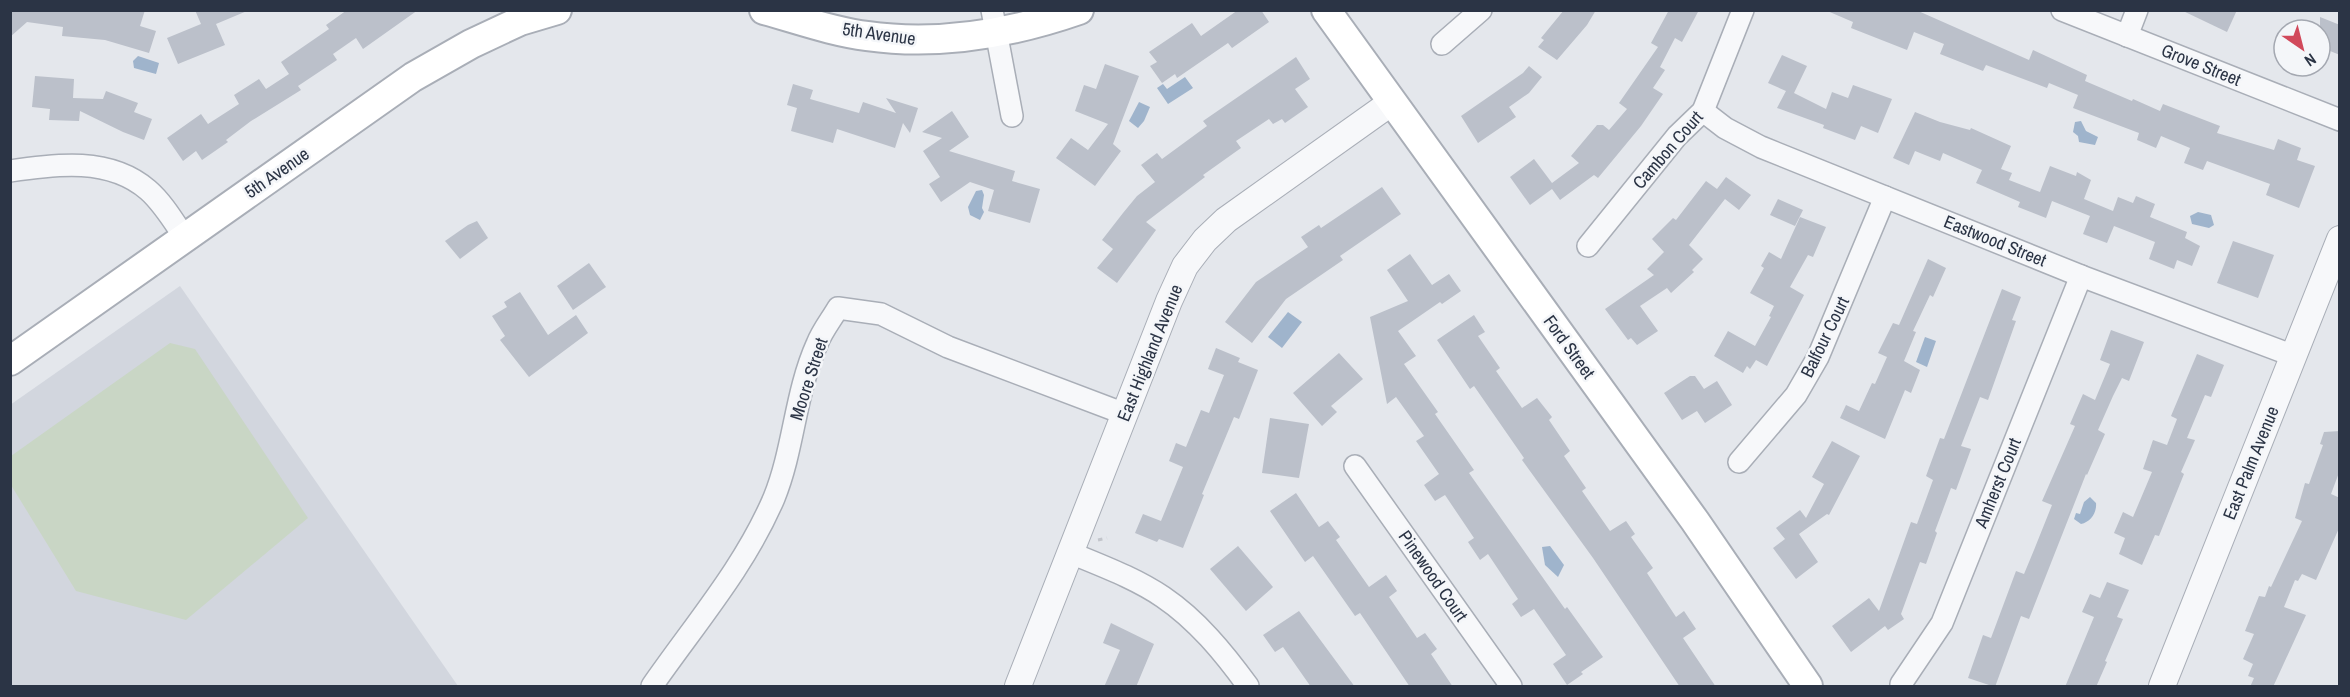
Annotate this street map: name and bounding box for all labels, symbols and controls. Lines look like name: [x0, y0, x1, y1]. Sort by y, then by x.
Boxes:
street label: 5th Avenue: [841, 16, 917, 51]
north arrow: [2272, 18, 2332, 78]
street label: Grove Street: [2158, 37, 2245, 92]
text: N: [2300, 49, 2321, 72]
street label: Cambon Court: [1627, 105, 1709, 194]
street label: 5th Avenue: [239, 141, 314, 204]
street label: Eastwood Street: [1940, 209, 2050, 272]
street label: East Highland Avenue: [1111, 281, 1188, 425]
street label: Balfour Court: [1794, 292, 1855, 381]
street label: Ford Street: [1538, 310, 1601, 384]
street label: Moore Street: [783, 334, 834, 423]
street label: East Palm Avenue: [2216, 402, 2285, 523]
street label: Amherst Court: [1968, 434, 2027, 533]
street label: Pinewood Court: [1393, 525, 1474, 626]

